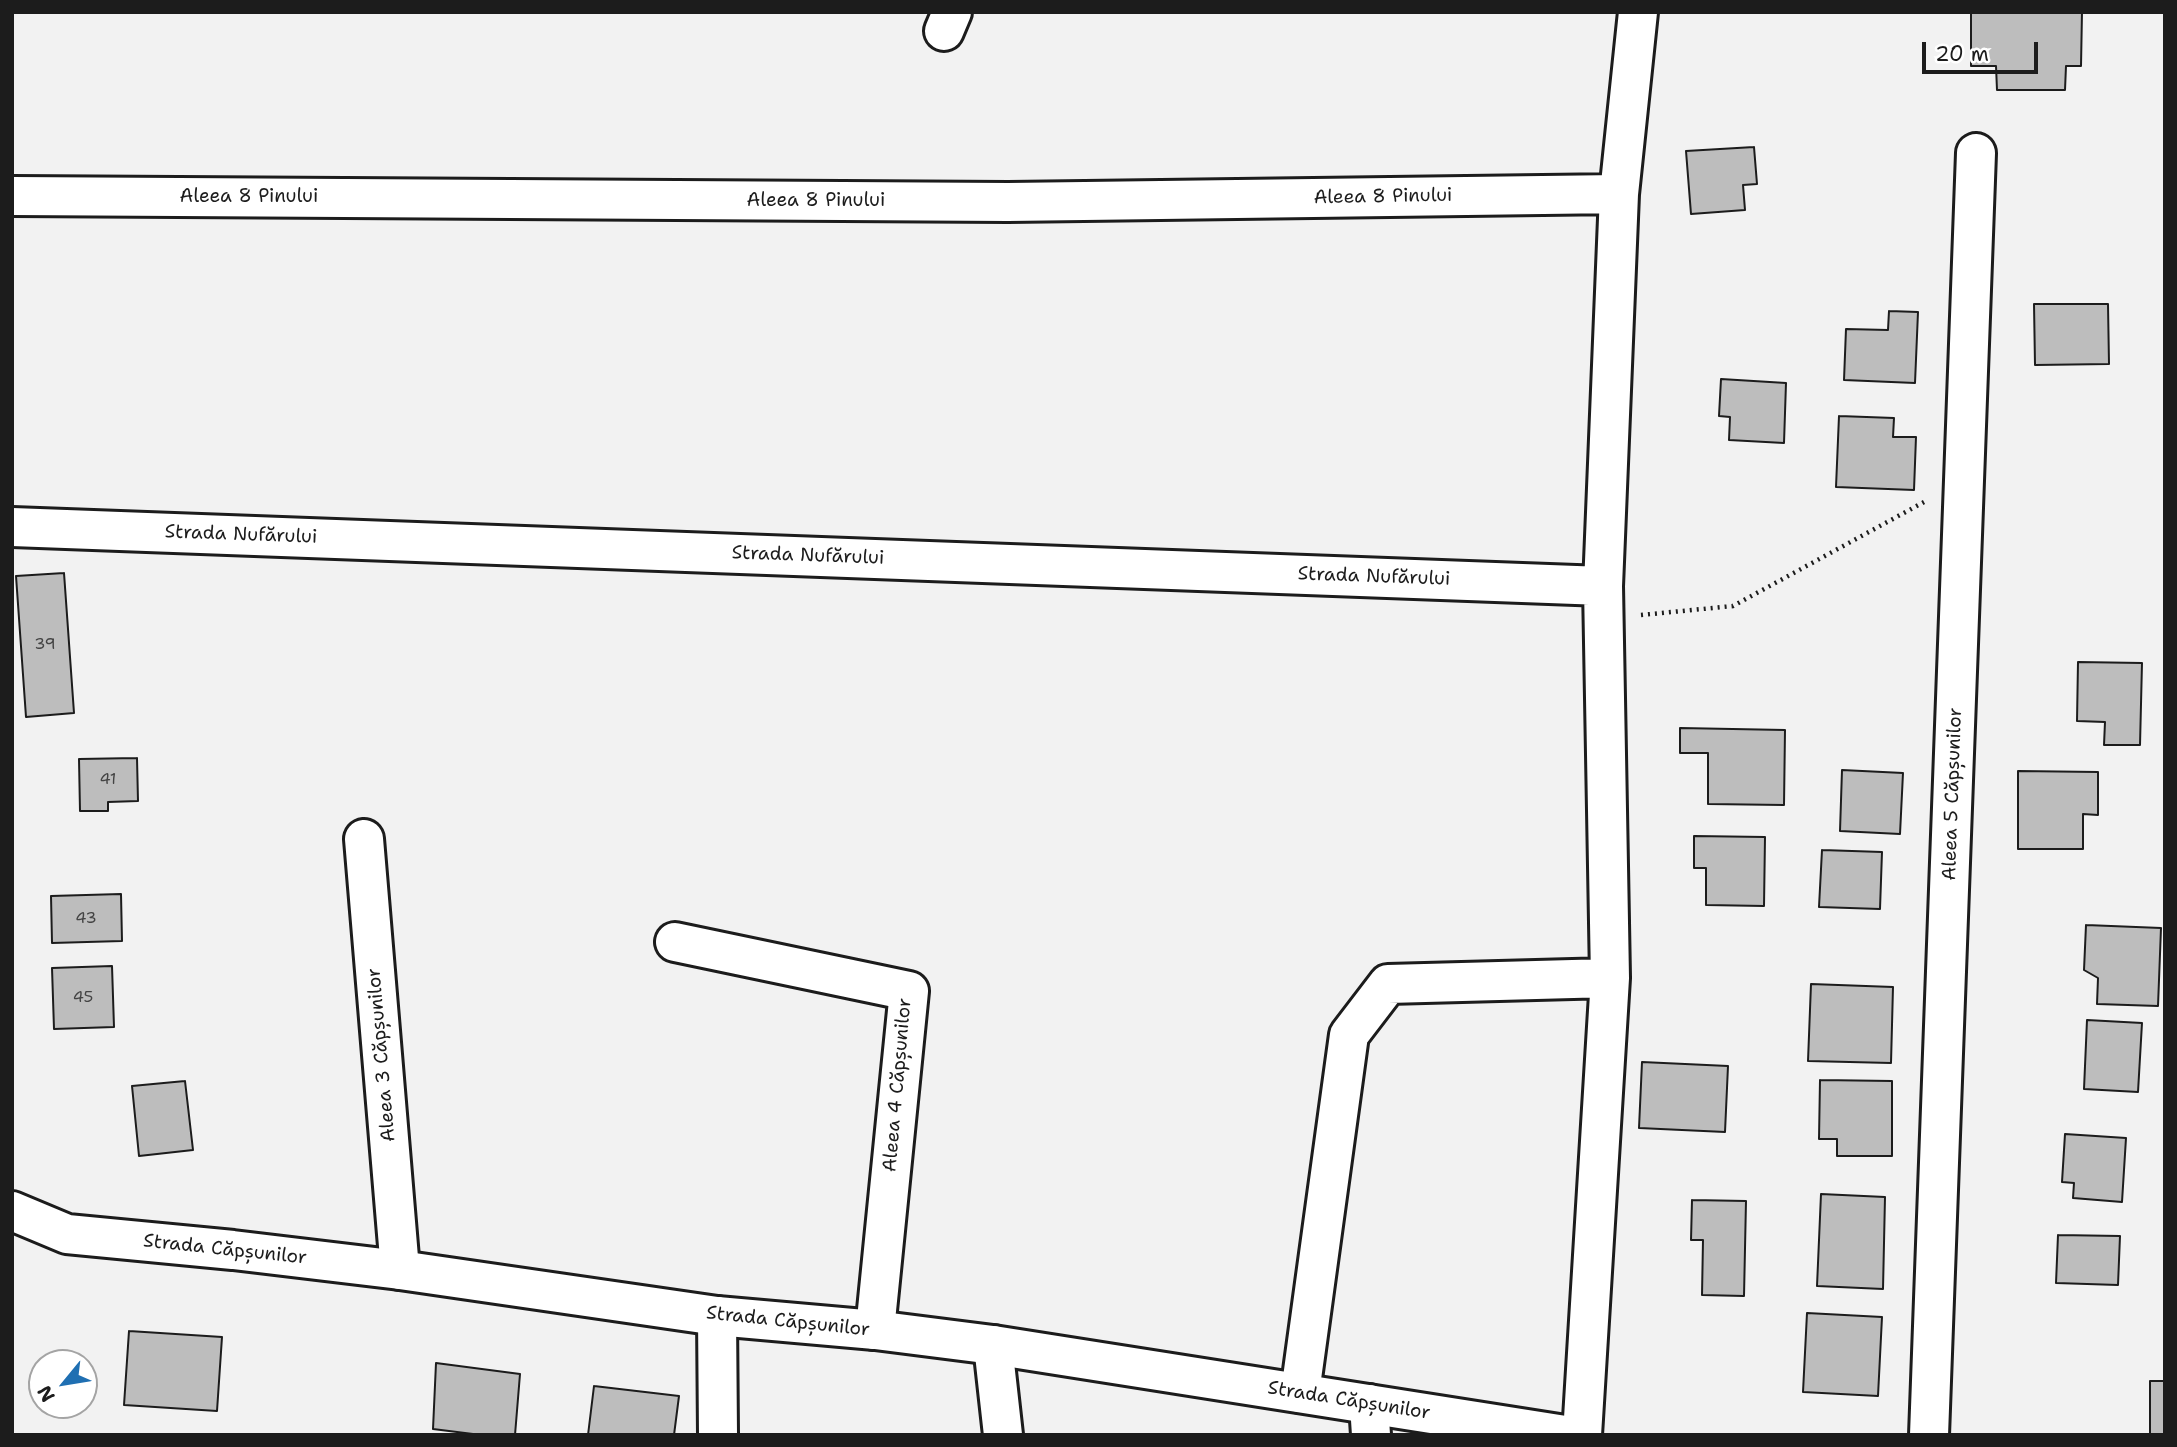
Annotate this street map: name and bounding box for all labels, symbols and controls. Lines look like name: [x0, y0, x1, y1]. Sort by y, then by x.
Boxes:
scale bar: [1925, 28, 2040, 72]
text: 20 m: [1935, 40, 1989, 68]
street label: Aleea 8 Pinului: [1313, 184, 1453, 210]
street label: Aleea 8 Pinului: [180, 186, 318, 208]
street label: Aleea 8 Pinului: [747, 190, 885, 212]
street label: Strada Nufărului: [164, 521, 318, 549]
street label: Strada Nufărului: [731, 542, 885, 570]
street label: Strada Nufărului: [1297, 563, 1451, 591]
house number: 39: [34, 635, 56, 655]
street label: Aleea 5 Căpșunilor: [1939, 707, 1967, 881]
house number: 41: [99, 770, 117, 790]
house number: 43: [75, 909, 97, 929]
street label: Aleea 3 Căpșunilor: [363, 967, 401, 1143]
house number: 45: [73, 988, 93, 1008]
street label: Aleea 4 Căpșunilor: [879, 997, 917, 1173]
street label: Strada Căpșunilor: [142, 1230, 308, 1270]
street label: Strada Căpșunilor: [705, 1302, 871, 1342]
north arrow: [28, 1349, 98, 1419]
street label: Strada Căpșunilor: [1266, 1377, 1432, 1425]
text: N: [32, 1381, 61, 1407]

